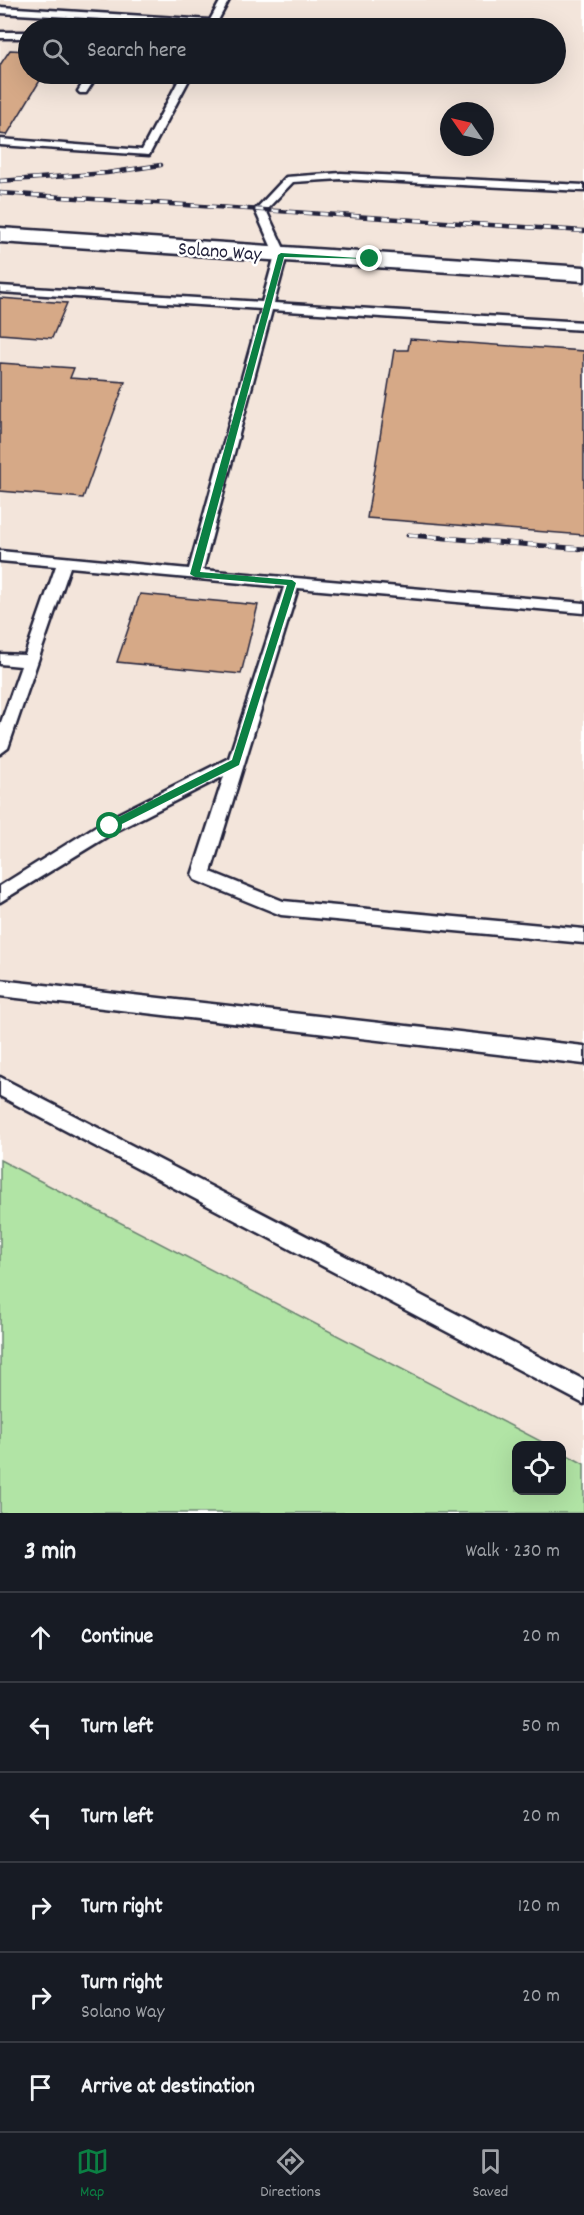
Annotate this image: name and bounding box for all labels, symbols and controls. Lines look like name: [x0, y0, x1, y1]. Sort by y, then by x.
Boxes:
search box: [18, 18, 566, 84]
icon: search: [39, 35, 72, 68]
text: Search here: [87, 36, 186, 67]
north arrow: [440, 102, 494, 156]
street label: Solano Way: [177, 236, 263, 270]
route end: [356, 245, 382, 271]
route start: [96, 812, 122, 838]
map controls: [512, 1441, 566, 1495]
button: locate: [512, 1441, 566, 1495]
text: 3 min: [24, 1534, 76, 1571]
text: Walk · 230 m: [466, 1538, 560, 1566]
icon: ahead: [24, 1621, 57, 1654]
text: Continue: [81, 1622, 153, 1653]
text: 20 m: [522, 1623, 560, 1651]
icon: left: [24, 1711, 57, 1744]
text: Turn left: [81, 1712, 153, 1743]
text: 50 m: [522, 1713, 560, 1741]
icon: left: [24, 1801, 57, 1834]
text: Turn left: [81, 1802, 153, 1833]
text: 20 m: [522, 1803, 560, 1831]
icon: right: [24, 1891, 57, 1924]
text: Turn right: [81, 1892, 163, 1923]
text: 120 m: [518, 1893, 560, 1921]
text: Turn right: [81, 1968, 163, 1999]
icon: right: [24, 1981, 57, 2014]
text: 20 m: [522, 1983, 560, 2011]
text: Solano Way: [81, 1999, 165, 2027]
icon: arrive: [24, 2071, 57, 2104]
text: Arrive at destination: [81, 2072, 255, 2103]
tab: Map: [76, 2145, 109, 2204]
tab: Directions: [260, 2145, 321, 2204]
tab: Saved: [472, 2145, 508, 2204]

